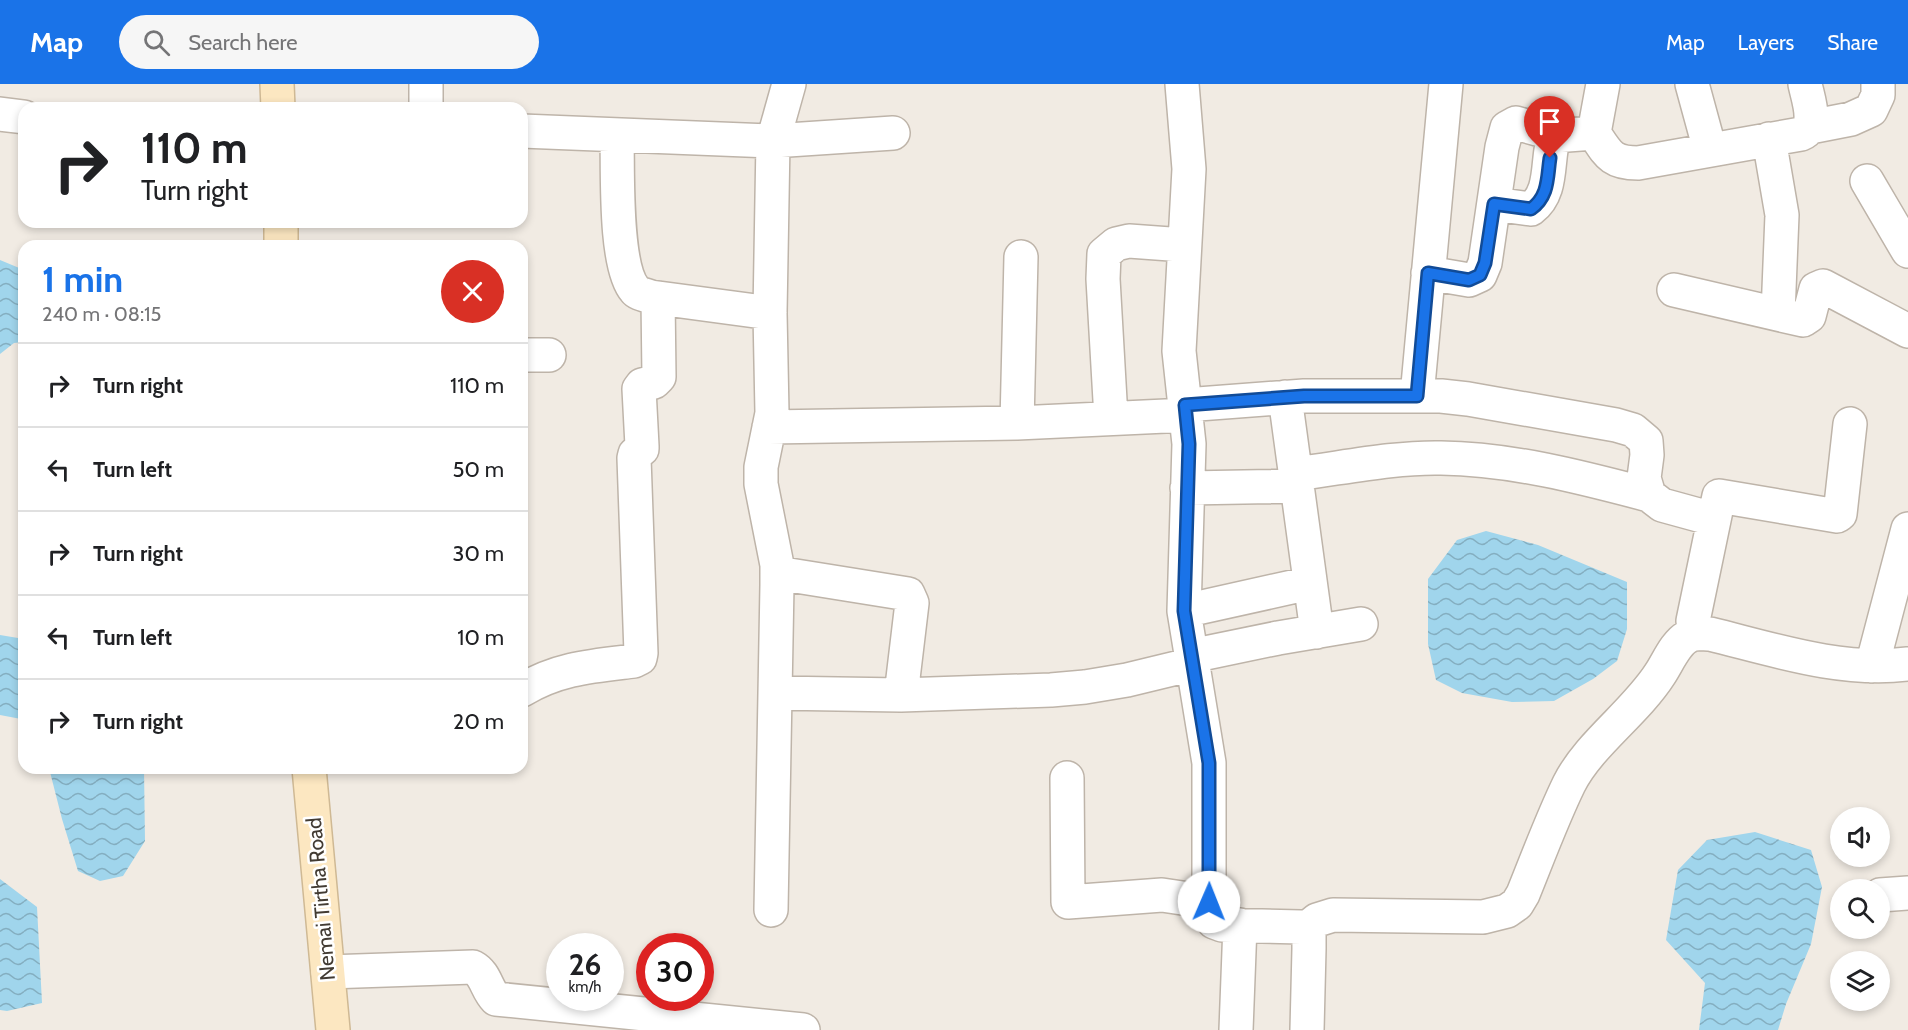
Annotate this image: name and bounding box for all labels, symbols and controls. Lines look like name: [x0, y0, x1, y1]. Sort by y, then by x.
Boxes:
search box: [119, 15, 539, 69]
text: Map: [30, 25, 83, 59]
icon: search: [140, 26, 173, 59]
text: Search here: [188, 29, 297, 56]
text: Map: [1666, 30, 1705, 55]
text: Layers: [1738, 30, 1794, 55]
text: Share: [1827, 30, 1878, 55]
pin: [1524, 96, 1575, 158]
icon: arrive: [1533, 105, 1566, 138]
text: 110 m: [141, 122, 248, 174]
icon: right: [42, 126, 120, 204]
text: Turn right: [141, 174, 248, 207]
text: 1 min: [42, 257, 123, 301]
button: close: [441, 260, 504, 323]
text: 240 m · 08:15: [42, 302, 161, 326]
icon: right: [42, 369, 75, 402]
text: Turn right: [93, 372, 183, 399]
text: 110 m: [450, 372, 504, 399]
icon: left: [42, 453, 75, 486]
text: Turn left: [93, 456, 172, 483]
text: 50 m: [452, 456, 504, 483]
icon: right: [42, 537, 75, 570]
text: Turn right: [93, 540, 183, 567]
text: 30 m: [452, 540, 504, 567]
icon: left: [42, 621, 75, 654]
text: Turn left: [93, 624, 172, 651]
text: 10 m: [457, 624, 504, 651]
icon: right: [42, 705, 75, 738]
text: Turn right: [93, 708, 183, 735]
text: 20 m: [453, 708, 504, 735]
map controls: [1830, 807, 1890, 1011]
button: sound: [1830, 807, 1890, 867]
street label: Nemai Tirtha Road: [301, 816, 340, 982]
position arrow: [1177, 870, 1241, 934]
button: search: [1830, 879, 1890, 939]
speed limit sign: 30: [636, 933, 714, 1011]
text: 26: [569, 946, 601, 983]
button: layers: [1830, 951, 1890, 1011]
text: km/h: [569, 978, 601, 996]

